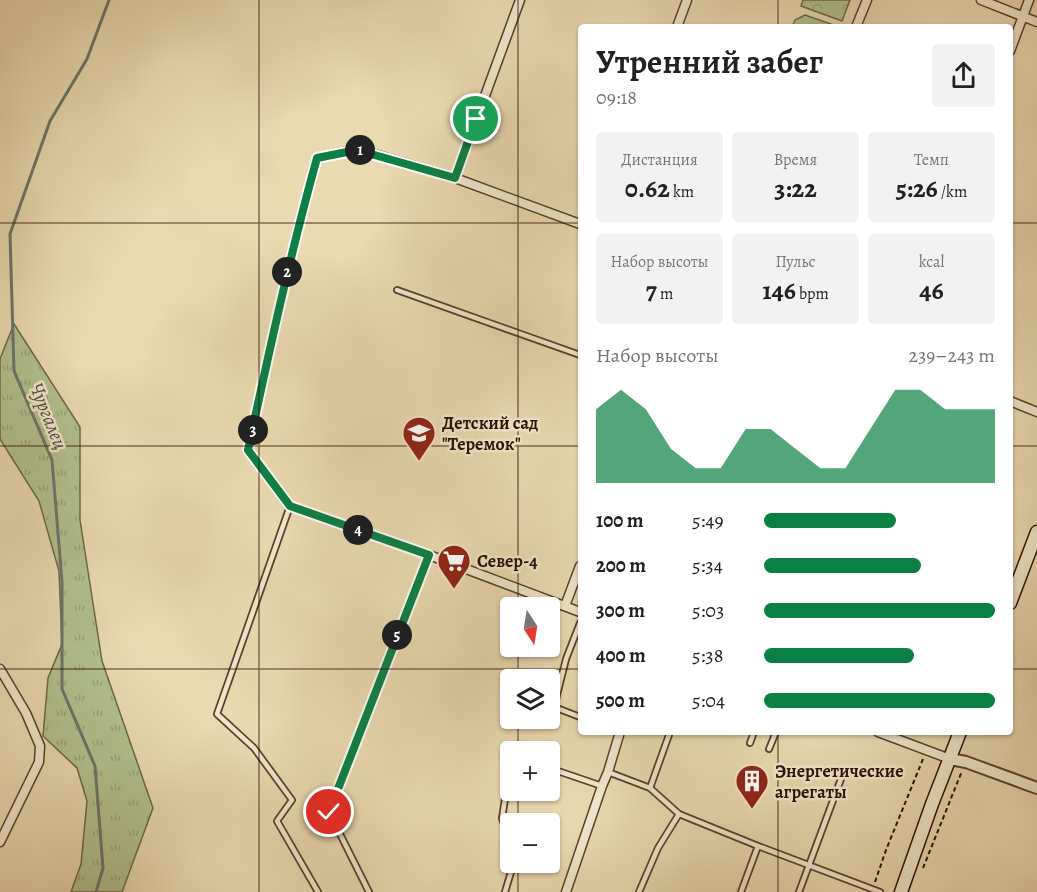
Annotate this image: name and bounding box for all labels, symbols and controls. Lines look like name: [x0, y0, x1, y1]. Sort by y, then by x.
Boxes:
text: Утренний забег: [596, 39, 823, 84]
button: share: [932, 44, 995, 107]
text: 09:18: [596, 84, 637, 111]
pin: [450, 93, 501, 144]
icon: arrive: [459, 102, 492, 135]
pin: 1: [345, 135, 375, 165]
text: 1: [357, 139, 363, 161]
text: Дистанция: [621, 149, 698, 171]
text: Время: [774, 149, 817, 171]
text: Темп: [914, 149, 949, 171]
text: 0.62: [625, 171, 670, 206]
text: 3:22: [774, 171, 817, 206]
text: 5:26: [896, 171, 938, 206]
text: km: [670, 181, 694, 203]
text: /km: [938, 181, 967, 203]
text: Набор высоты: [610, 251, 709, 273]
text: Пульс: [775, 251, 816, 273]
text: kcal: [919, 251, 944, 273]
pin: 2: [272, 257, 302, 287]
text: 2: [283, 261, 291, 283]
text: 7: [646, 273, 657, 308]
text: 146: [762, 273, 796, 308]
text: 46: [919, 273, 944, 308]
text: m: [657, 283, 673, 305]
text: bpm: [796, 283, 829, 305]
text: Набор высоты: [596, 342, 719, 369]
text: 239–243 m: [908, 342, 995, 369]
water label: Чургалец: [23, 379, 74, 454]
place label: Детский сад "Теремок": [442, 411, 538, 456]
pin: 3: [238, 415, 268, 445]
school or university icon: Детский сад "Теремок": [401, 415, 437, 462]
text: 3: [250, 419, 256, 441]
text: 100 m: [596, 507, 644, 534]
text: 5:49: [692, 507, 724, 534]
pin: 4: [343, 515, 373, 545]
text: 4: [354, 519, 362, 541]
supermarket icon: Север-4: [436, 543, 472, 590]
place label: Север-4: [477, 549, 538, 573]
text: 200 m: [596, 552, 646, 579]
text: 5:34: [692, 552, 723, 579]
north arrow: [500, 597, 560, 657]
map controls: [500, 597, 560, 873]
text: 300 m: [596, 597, 645, 624]
text: 5:03: [692, 597, 724, 624]
pin: 5: [382, 620, 412, 650]
text: 5: [394, 624, 400, 646]
text: 400 m: [596, 642, 646, 669]
text: 5:38: [692, 642, 723, 669]
button: layers: [500, 669, 560, 729]
text: 500 m: [596, 687, 645, 714]
text: 5:04: [692, 687, 725, 714]
button: +: [500, 741, 560, 801]
place label: Энергетические агрегаты: [775, 759, 904, 804]
building icon: Энергетические агрегаты: [734, 763, 770, 810]
pin: [303, 786, 354, 837]
icon: check: [312, 795, 345, 828]
button: −: [500, 813, 560, 873]

